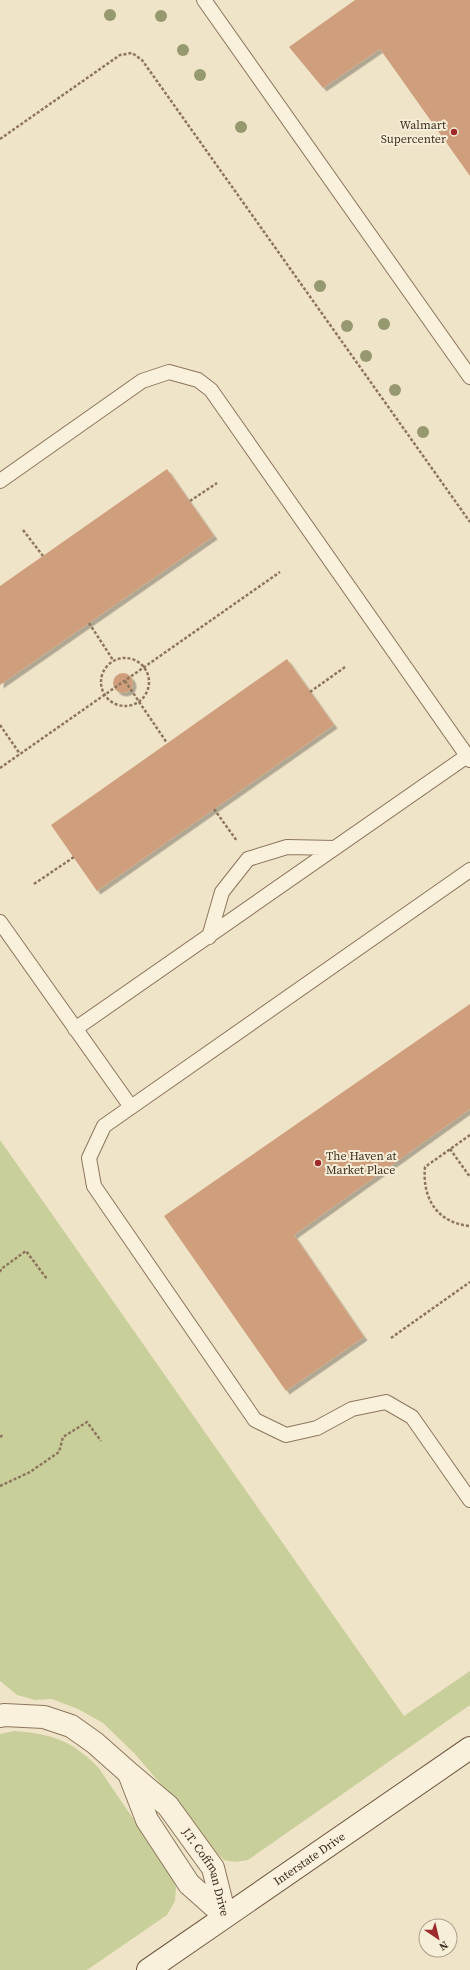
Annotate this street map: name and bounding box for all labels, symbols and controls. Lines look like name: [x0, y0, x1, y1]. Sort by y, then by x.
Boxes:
place label: Walmart Supercenter: [381, 117, 446, 147]
marker: Walmart Supercenter: [449, 127, 459, 137]
place label: The Haven at Market Place: [326, 1148, 397, 1178]
marker: The Haven at Market Place: [313, 1158, 323, 1168]
street label: J.T. Coffman Drive: [178, 1824, 233, 1918]
street label: Interstate Drive: [270, 1828, 348, 1889]
north arrow: [418, 1918, 458, 1958]
text: N: [436, 1937, 451, 1954]

